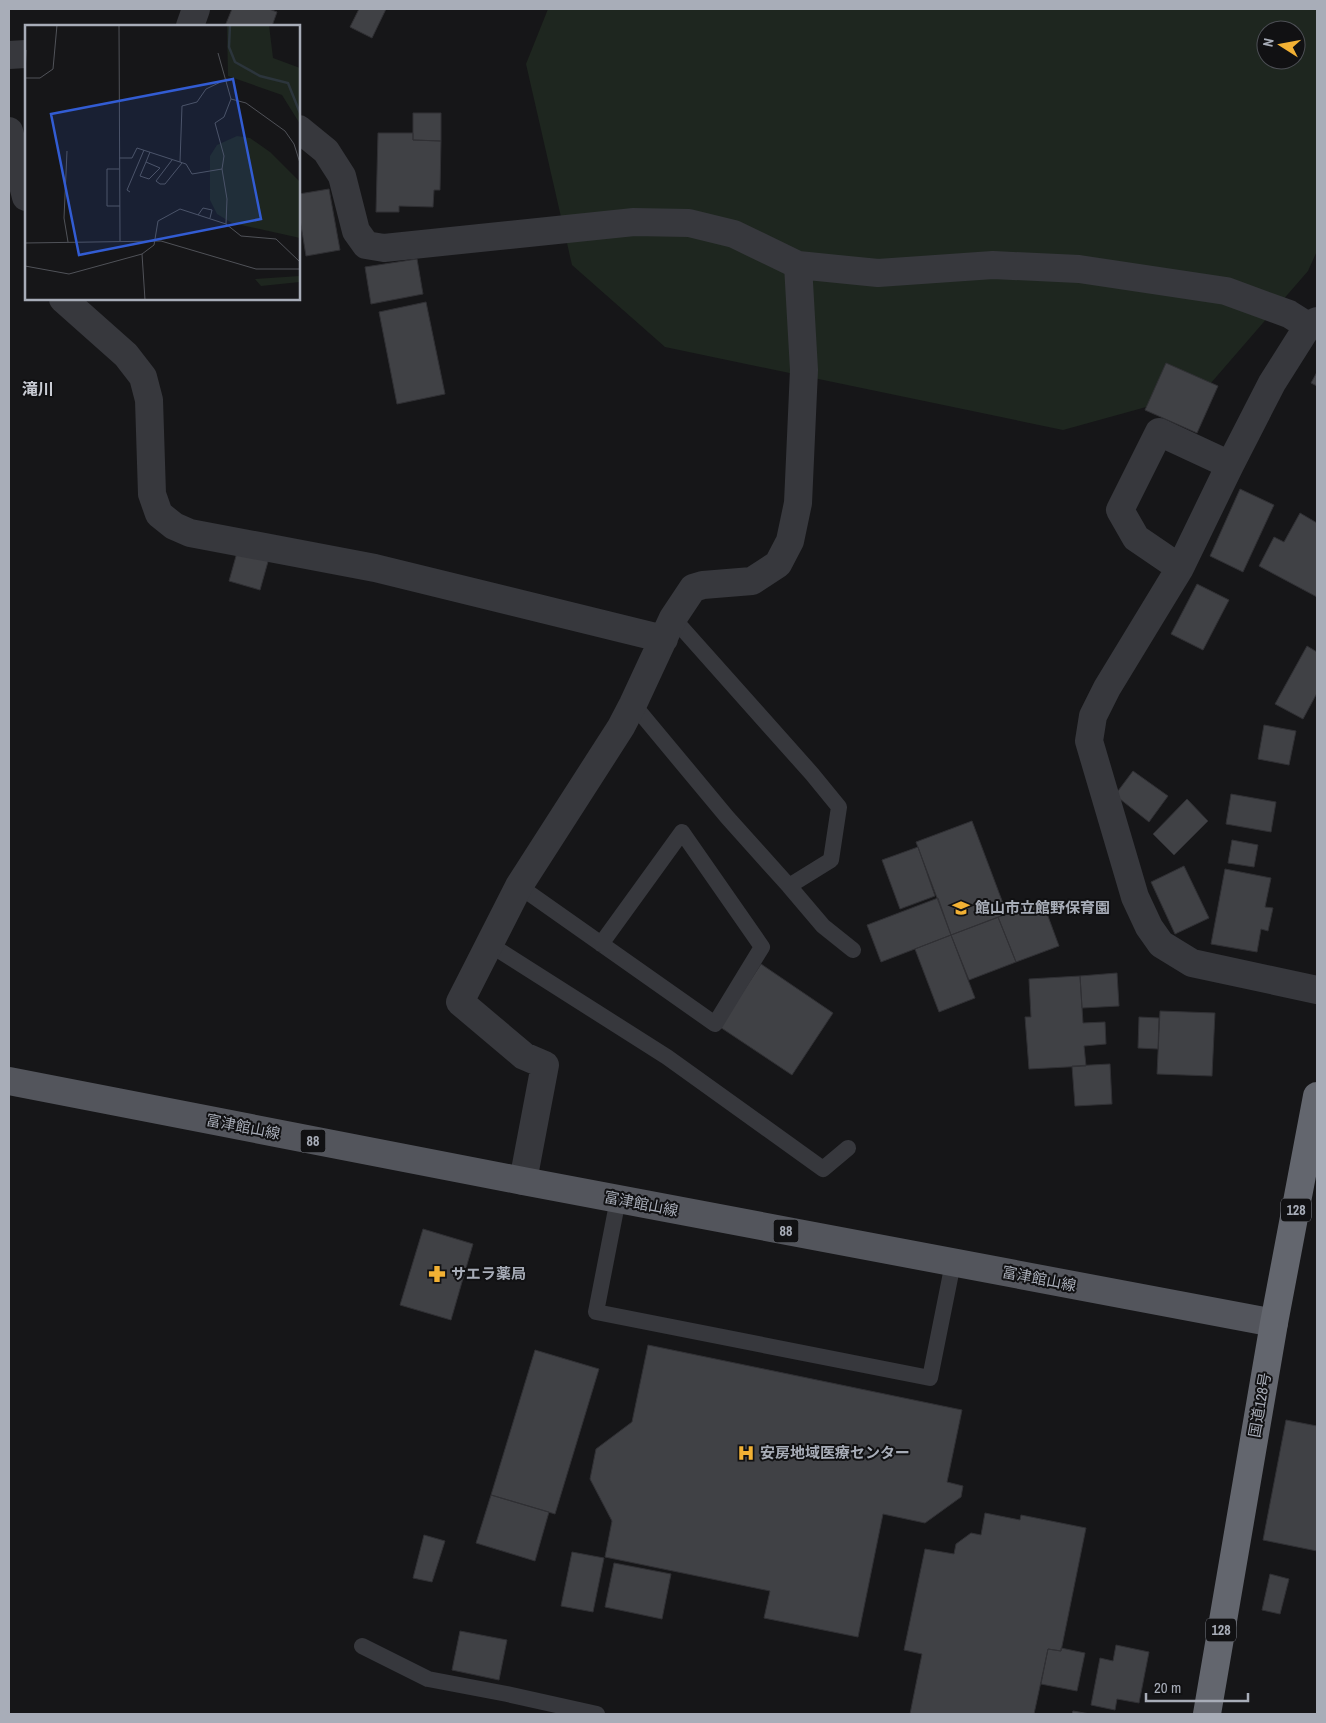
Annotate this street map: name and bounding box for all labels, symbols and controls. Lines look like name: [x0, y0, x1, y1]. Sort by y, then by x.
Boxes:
north arrow: [1256, 20, 1306, 70]
inset map: [25, 25, 300, 300]
text: N: [1259, 37, 1278, 48]
district label: 滝川: [22, 378, 54, 400]
place label: 館山市立館野保育園: [975, 897, 1110, 918]
school or university icon: 館山市立館野保育園: [951, 898, 971, 918]
street label: 富津館山線: [204, 1109, 282, 1144]
road number: 88: [300, 1130, 326, 1152]
street label: 富津館山線: [602, 1186, 680, 1221]
road number: 128: [1281, 1198, 1311, 1222]
road number: 88: [774, 1220, 798, 1242]
street label: 富津館山線: [1000, 1261, 1078, 1296]
place label: サエラ薬局: [451, 1263, 526, 1284]
pharmacy icon: サエラ薬局: [427, 1264, 447, 1284]
street label: 国道128号: [1243, 1371, 1276, 1439]
place label: 安房地域医療センター: [760, 1442, 910, 1463]
hospital icon: 安房地域医療センター: [736, 1443, 756, 1463]
road number: 128: [1206, 1618, 1236, 1642]
scale bar: [1146, 1670, 1248, 1702]
text: 20 m: [1154, 1677, 1181, 1698]

